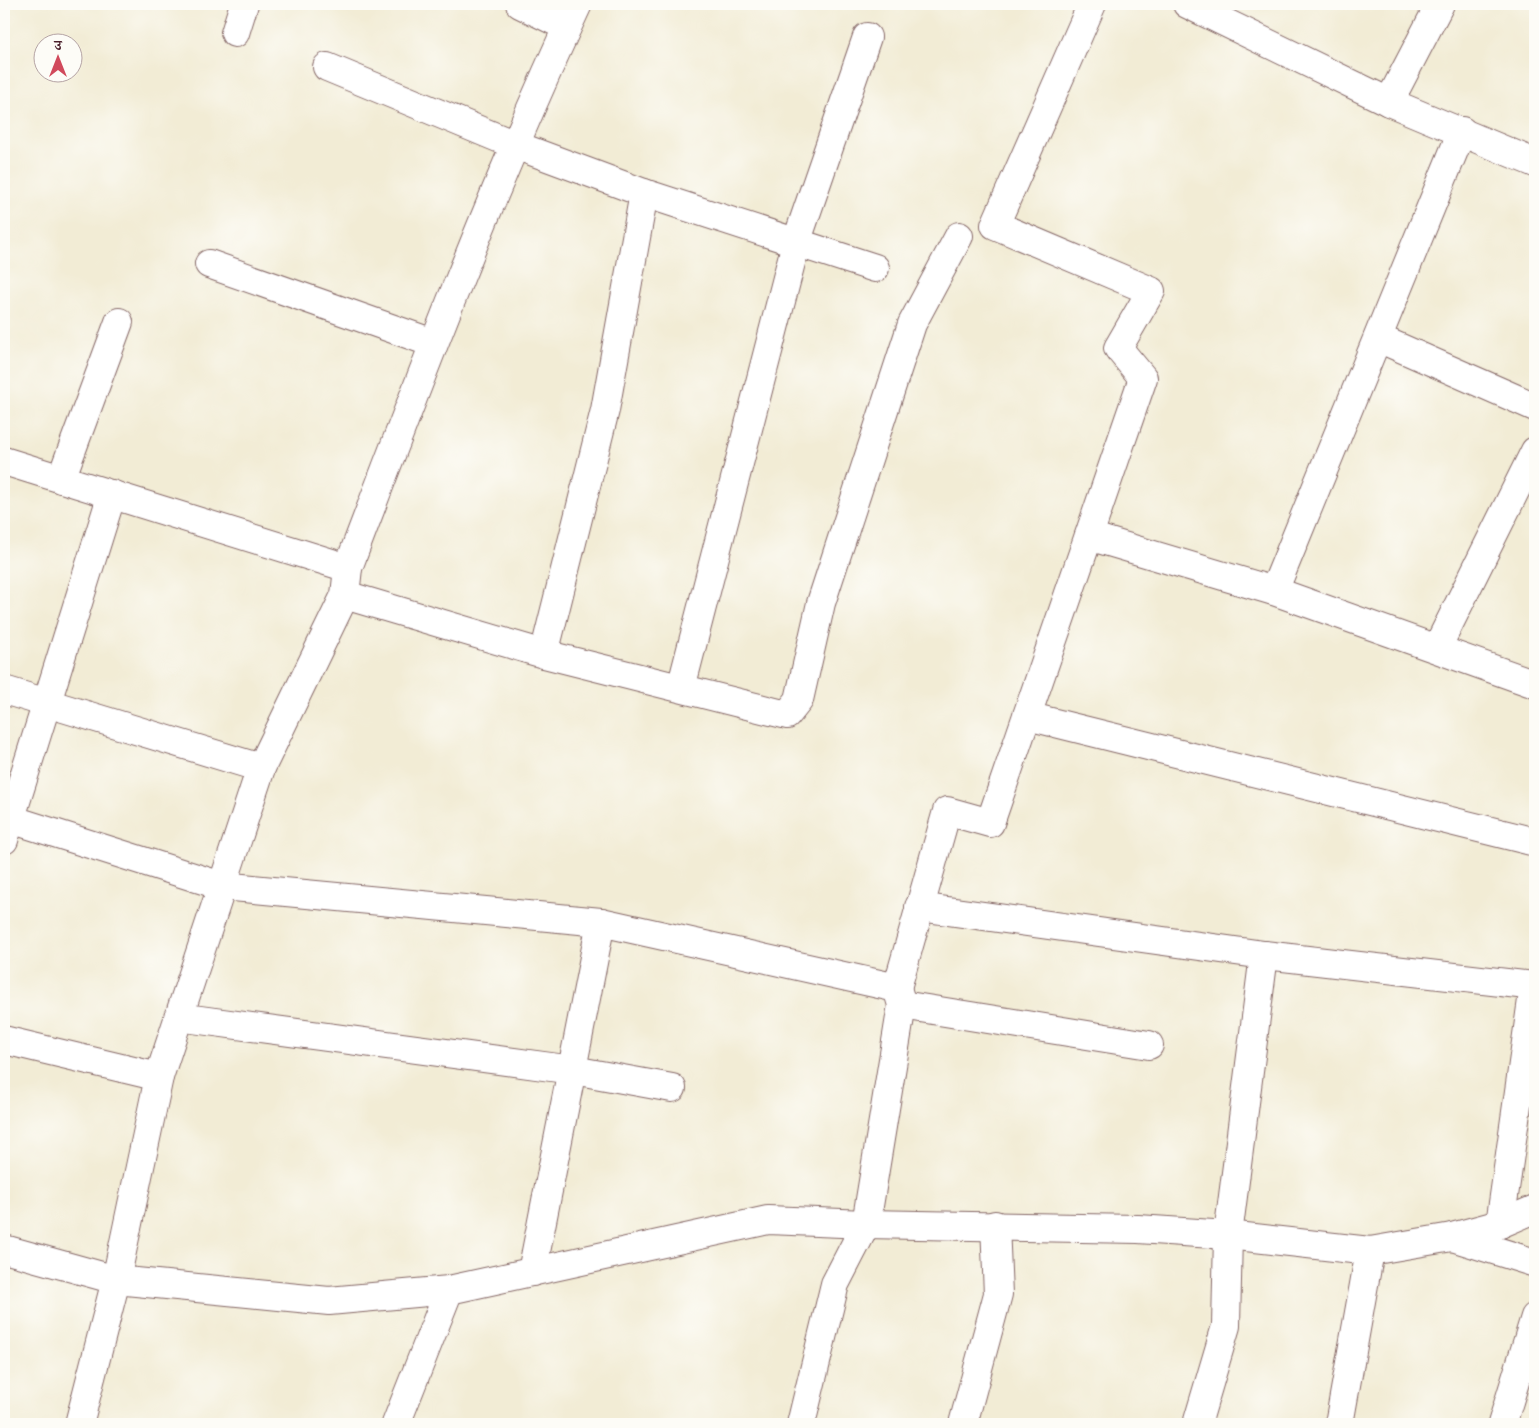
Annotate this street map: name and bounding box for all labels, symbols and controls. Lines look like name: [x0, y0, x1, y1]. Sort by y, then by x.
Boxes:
north arrow: [32, 32, 82, 82]
text: उ: [53, 37, 62, 54]

